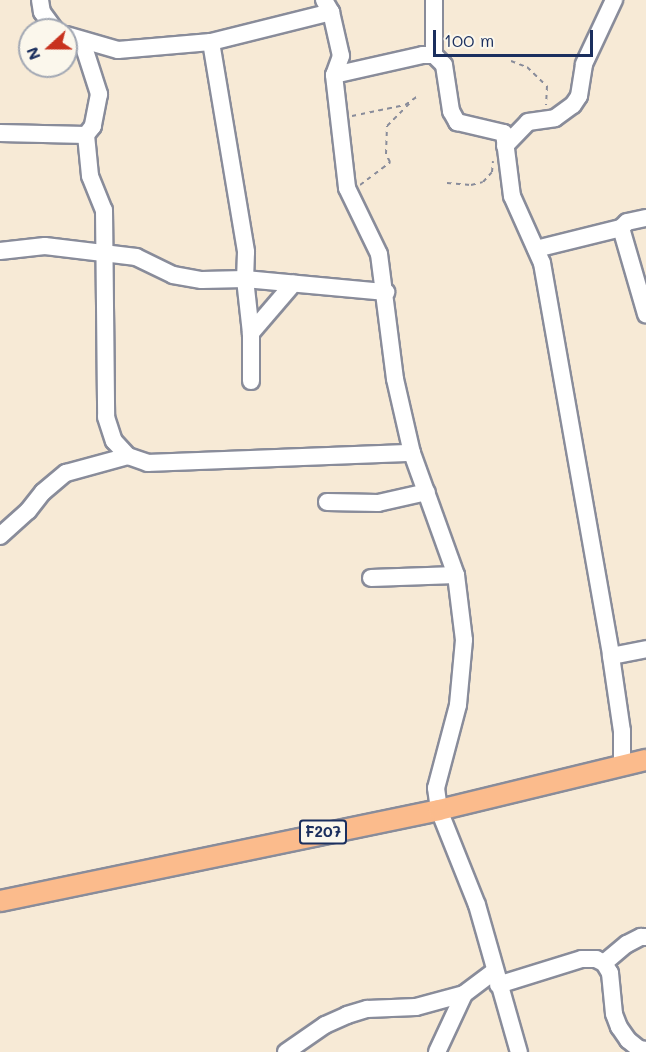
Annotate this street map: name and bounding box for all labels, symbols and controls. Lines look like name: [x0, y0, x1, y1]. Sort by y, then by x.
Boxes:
north arrow: [18, 18, 78, 78]
scale bar: [436, 18, 596, 56]
text: 100 m: [444, 28, 494, 52]
text: N: [21, 44, 45, 63]
road number: F207: [299, 820, 347, 844]

